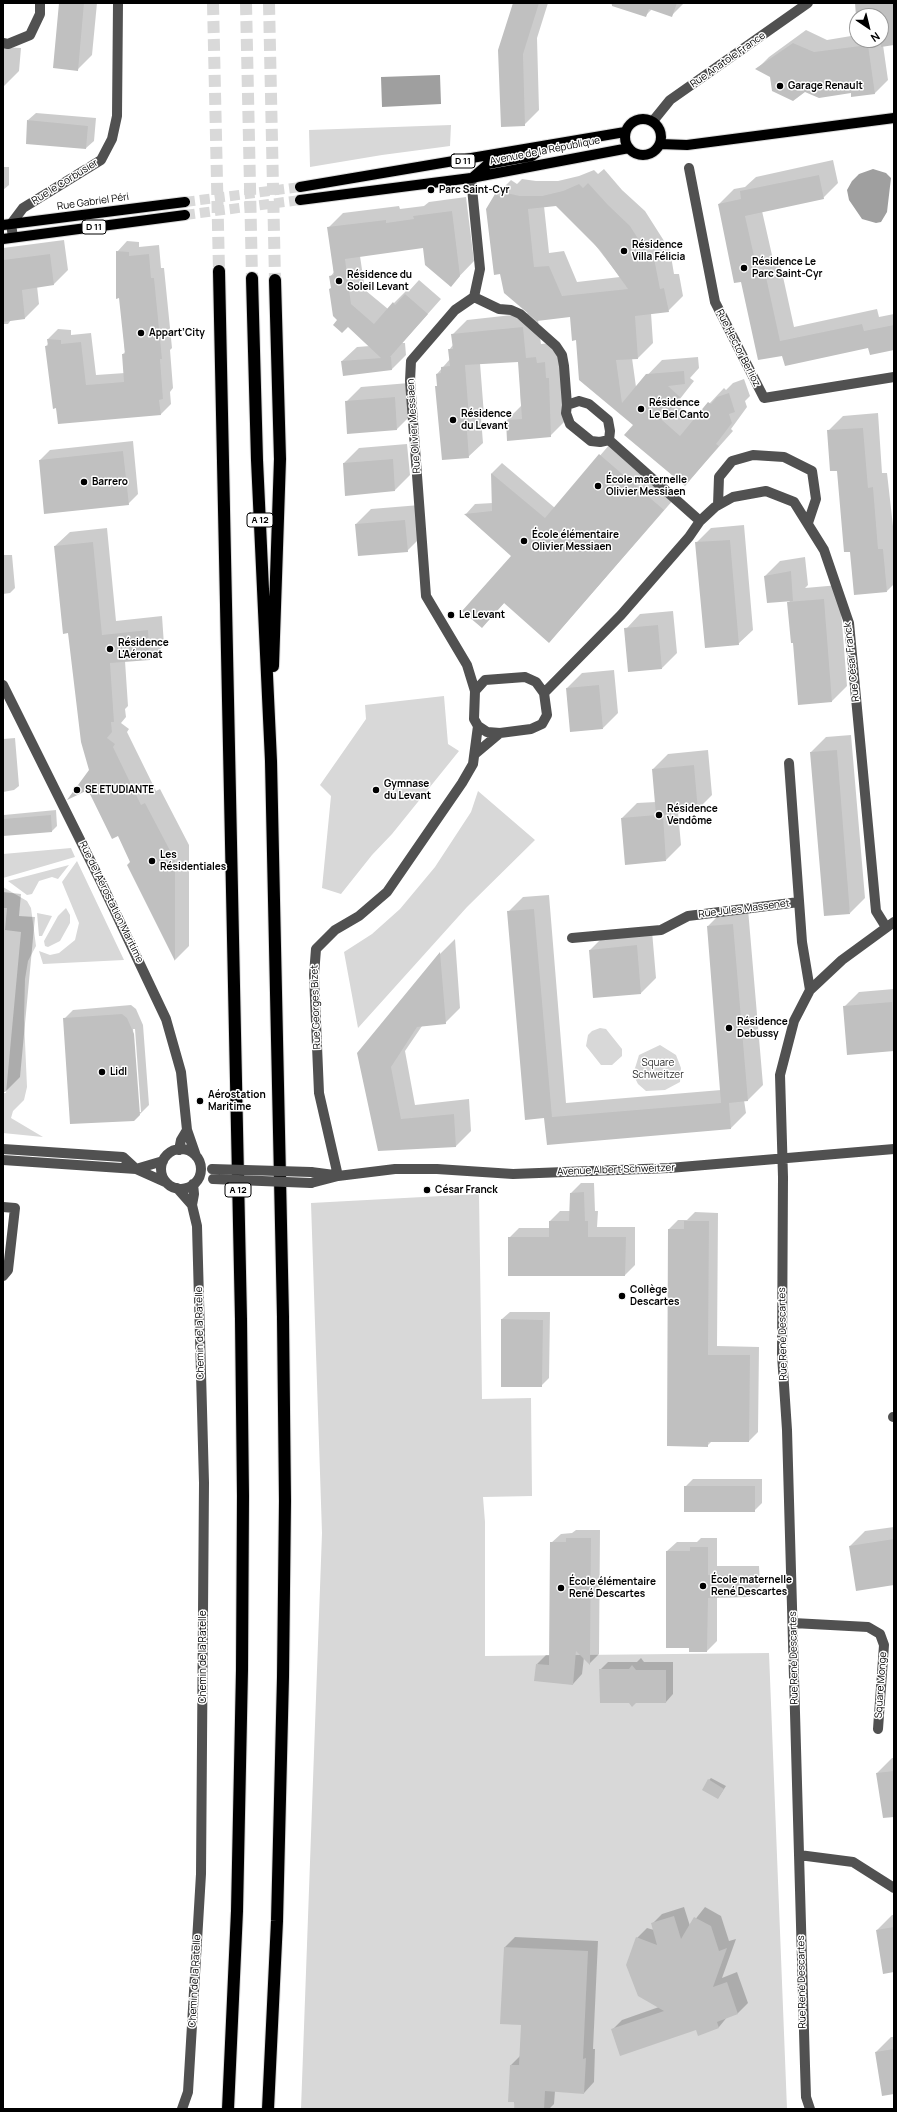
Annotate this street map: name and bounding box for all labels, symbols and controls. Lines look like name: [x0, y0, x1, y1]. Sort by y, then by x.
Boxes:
north arrow: [849, 8, 889, 48]
text: N: [868, 29, 883, 46]
street label: Rue Anatole France: [688, 30, 768, 90]
place label: Garage Renault: [788, 80, 863, 92]
marker: Garage Renault: [775, 81, 785, 91]
street label: Avenue de la République: [489, 134, 601, 168]
road number: D 11: [451, 154, 475, 168]
street label: Rue le Corbusier: [30, 157, 100, 207]
place label: Parc Saint-Cyr: [439, 184, 510, 196]
marker: Parc Saint-Cyr: [426, 185, 436, 195]
street label: Rue Gabriel Péri: [56, 191, 130, 213]
road number: D 11: [82, 220, 106, 234]
place label: Résidence Villa Félicia: [632, 239, 685, 262]
marker: Résidence Villa Félicia: [619, 246, 629, 256]
place label: Résidence Le Parc Saint-Cyr: [752, 256, 823, 280]
marker: Résidence Le Parc Saint-Cyr: [739, 263, 749, 273]
place label: Résidence du Soleil Levant: [347, 269, 412, 292]
marker: Résidence du Soleil Levant: [334, 276, 344, 286]
street label: Rue Hector Berlioz: [713, 307, 763, 389]
place label: Appart’City: [149, 327, 205, 339]
marker: Appart’City: [136, 328, 146, 338]
street label: Rue Olivier Messiaen: [405, 378, 423, 474]
place label: Résidence Le Bel Canto: [649, 397, 709, 420]
marker: Résidence Le Bel Canto: [636, 404, 646, 414]
place label: Résidence du Levant: [461, 408, 512, 432]
marker: Résidence du Levant: [448, 415, 458, 425]
place label: École maternelle Olivier Messiaen: [606, 474, 687, 498]
place label: Barrero: [92, 476, 128, 488]
marker: Barrero: [79, 477, 89, 487]
marker: École maternelle Olivier Messiaen: [593, 481, 603, 491]
road number: A 12: [247, 513, 273, 527]
place label: École élémentaire Olivier Messiaen: [532, 529, 619, 552]
marker: École élémentaire Olivier Messiaen: [519, 536, 529, 546]
place label: Le Levant: [459, 609, 505, 621]
marker: Le Levant: [446, 610, 456, 620]
street label: Rue César Franck: [842, 622, 862, 702]
place label: Résidence L'Aéronat: [118, 637, 169, 660]
marker: Résidence L'Aéronat: [105, 644, 115, 654]
place label: Gymnase du Levant: [384, 778, 431, 802]
place label: SE ETUDIANTE: [85, 784, 154, 796]
marker: SE ETUDIANTE: [72, 785, 82, 795]
marker: Gymnase du Levant: [371, 785, 381, 795]
place label: Résidence Vendôme: [667, 803, 718, 826]
marker: Résidence Vendôme: [654, 810, 664, 820]
street label: Rue de l'Aérostation Maritime: [76, 839, 146, 965]
place label: Les Résidentiales: [160, 849, 226, 872]
marker: Les Résidentiales: [147, 856, 157, 866]
street label: Rue Jules Massenet: [698, 897, 790, 921]
street label: Rue Georges Bizet: [309, 965, 323, 1049]
place label: Résidence Debussy: [737, 1016, 788, 1040]
marker: Résidence Debussy: [724, 1023, 734, 1033]
park label: Square Schweitzer: [632, 1057, 684, 1080]
place label: Lidl: [110, 1066, 127, 1078]
marker: Lidl: [97, 1067, 107, 1077]
place label: Aérostation Maritime: [208, 1089, 266, 1112]
marker: Aérostation Maritime: [195, 1096, 205, 1106]
street label: Avenue Albert Schweitzer: [557, 1162, 675, 1178]
road number: A 12: [225, 1183, 251, 1197]
place label: César Franck: [435, 1184, 498, 1196]
marker: César Franck: [422, 1185, 432, 1195]
place label: Collège Descartes: [630, 1284, 679, 1308]
street label: Chemin de la Ratelle: [193, 1286, 207, 1380]
street label: Rue René Descartes: [776, 1287, 790, 1381]
marker: Collège Descartes: [617, 1291, 627, 1301]
place label: École maternelle René Descartes: [711, 1574, 792, 1598]
place label: École élémentaire René Descartes: [569, 1576, 656, 1600]
marker: École maternelle René Descartes: [698, 1581, 708, 1591]
marker: École élémentaire René Descartes: [556, 1583, 566, 1593]
street label: Chemin de la Ratelle: [197, 1610, 209, 1704]
street label: Rue René Descartes: [787, 1611, 801, 1705]
street label: Square Monge: [873, 1651, 889, 1719]
street label: Chemin de la Ratelle: [187, 1934, 203, 2028]
street label: Rue René Descartes: [795, 1935, 809, 2029]

